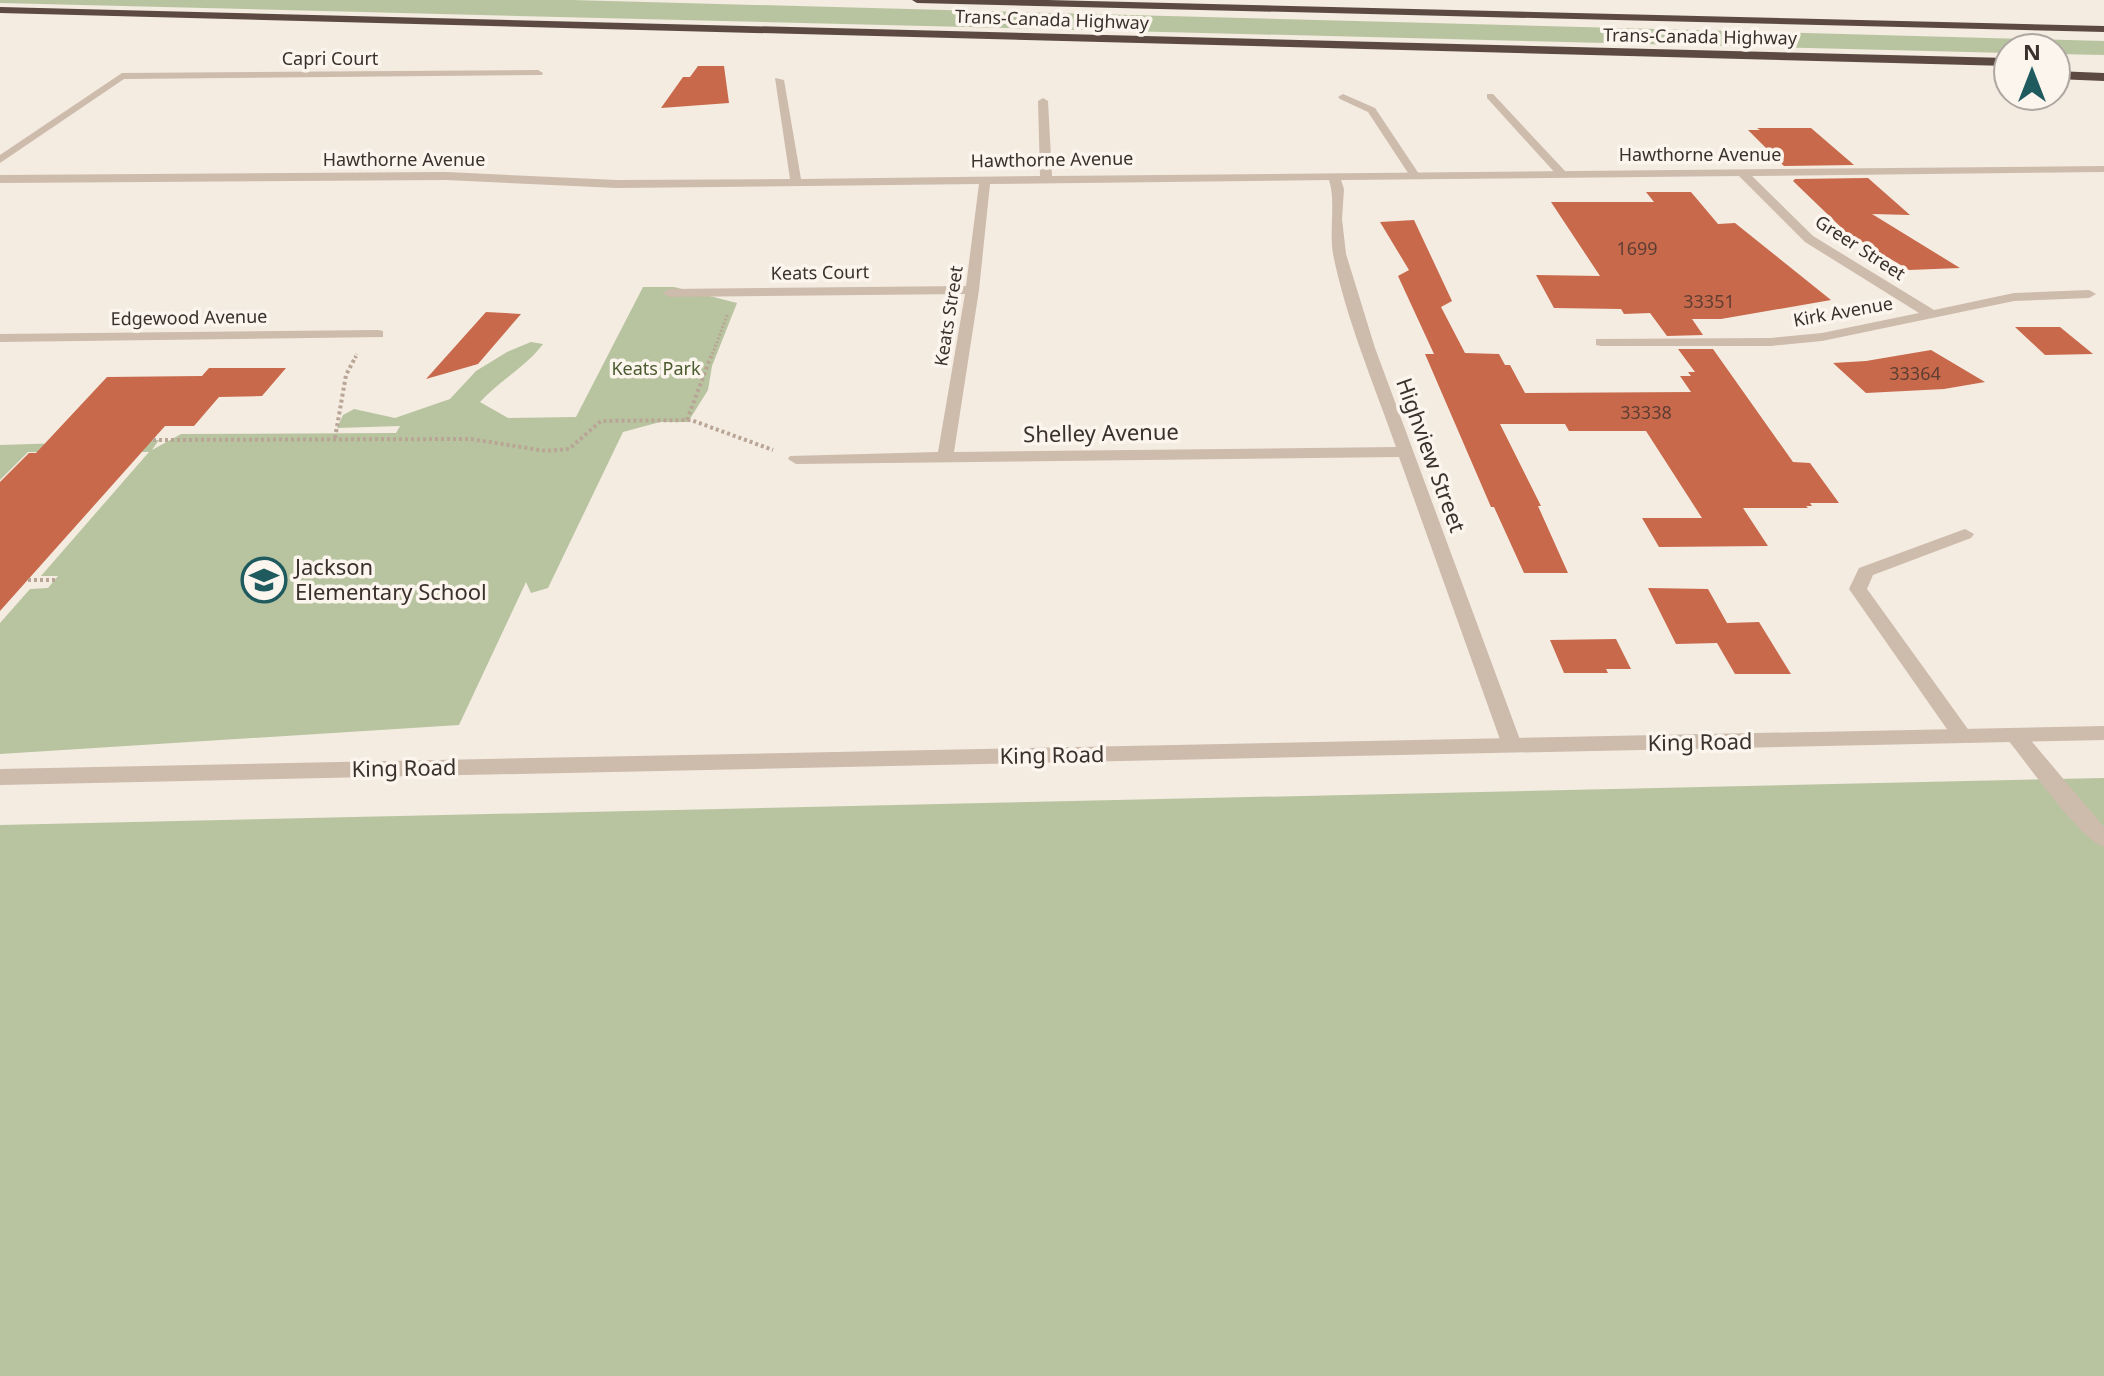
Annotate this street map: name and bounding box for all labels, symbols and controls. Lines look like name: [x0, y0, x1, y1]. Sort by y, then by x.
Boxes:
street label: Trans-Canada Highway: [955, 4, 1150, 34]
street label: Trans-Canada Highway: [1603, 22, 1798, 50]
north arrow: [1992, 32, 2072, 112]
text: N: [2023, 36, 2041, 66]
street label: Capri Court: [282, 46, 379, 70]
street label: Hawthorne Avenue: [1619, 142, 1781, 166]
street label: Hawthorne Avenue: [970, 146, 1134, 172]
street label: Hawthorne Avenue: [323, 147, 485, 171]
street label: Greer Street: [1811, 209, 1911, 286]
house number: 1699: [1616, 236, 1658, 260]
street label: Keats Court: [771, 259, 870, 285]
street label: Keats Street: [928, 263, 968, 368]
house number: 33351: [1683, 289, 1735, 313]
street label: Kirk Avenue: [1791, 290, 1895, 332]
street label: Edgewood Avenue: [110, 304, 268, 330]
park label: Keats Park: [611, 356, 701, 380]
house number: 33364: [1889, 361, 1941, 385]
street label: Highview Street: [1390, 373, 1474, 536]
house number: 33338: [1620, 400, 1672, 424]
street label: Shelley Avenue: [1023, 416, 1179, 448]
place label: Jackson Elementary School: [293, 551, 487, 606]
school or university icon: Jackson Elementary School: [240, 556, 288, 604]
street label: King Road: [1647, 725, 1753, 757]
street label: King Road: [999, 738, 1105, 770]
street label: King Road: [351, 751, 457, 783]

